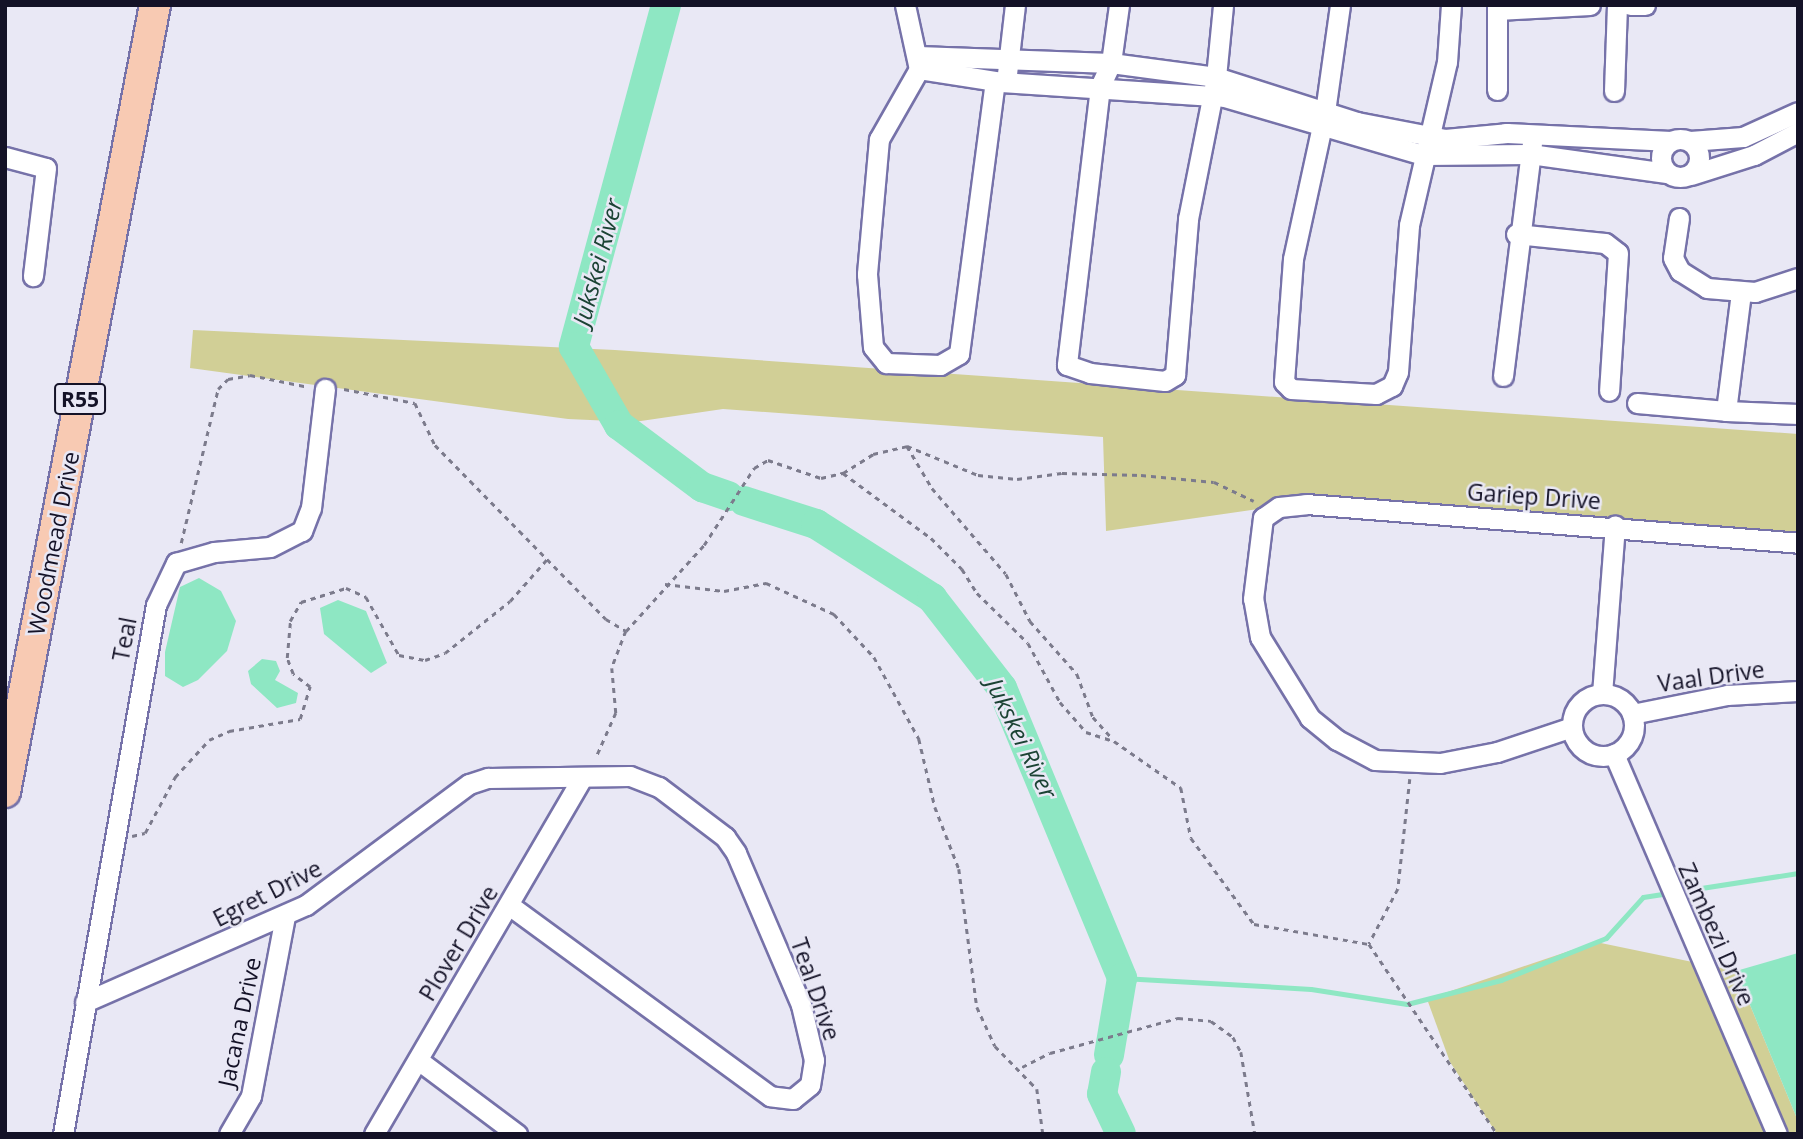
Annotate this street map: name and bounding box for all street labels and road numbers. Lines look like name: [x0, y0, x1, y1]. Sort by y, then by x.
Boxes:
road number: R55: [54, 382, 106, 416]
street label: Woodmead Drive: [22, 449, 84, 637]
street label: Gariep Drive: [1466, 478, 1602, 514]
street label: Teal: [106, 615, 142, 663]
street label: Vaal Drive: [1656, 655, 1766, 697]
street label: Egret Drive: [208, 854, 326, 932]
street label: Zambezi Drive: [1673, 858, 1761, 1010]
street label: Plover Drive: [413, 880, 503, 1006]
street label: Teal Drive: [786, 934, 846, 1044]
street label: Jacana Drive: [212, 955, 266, 1089]

